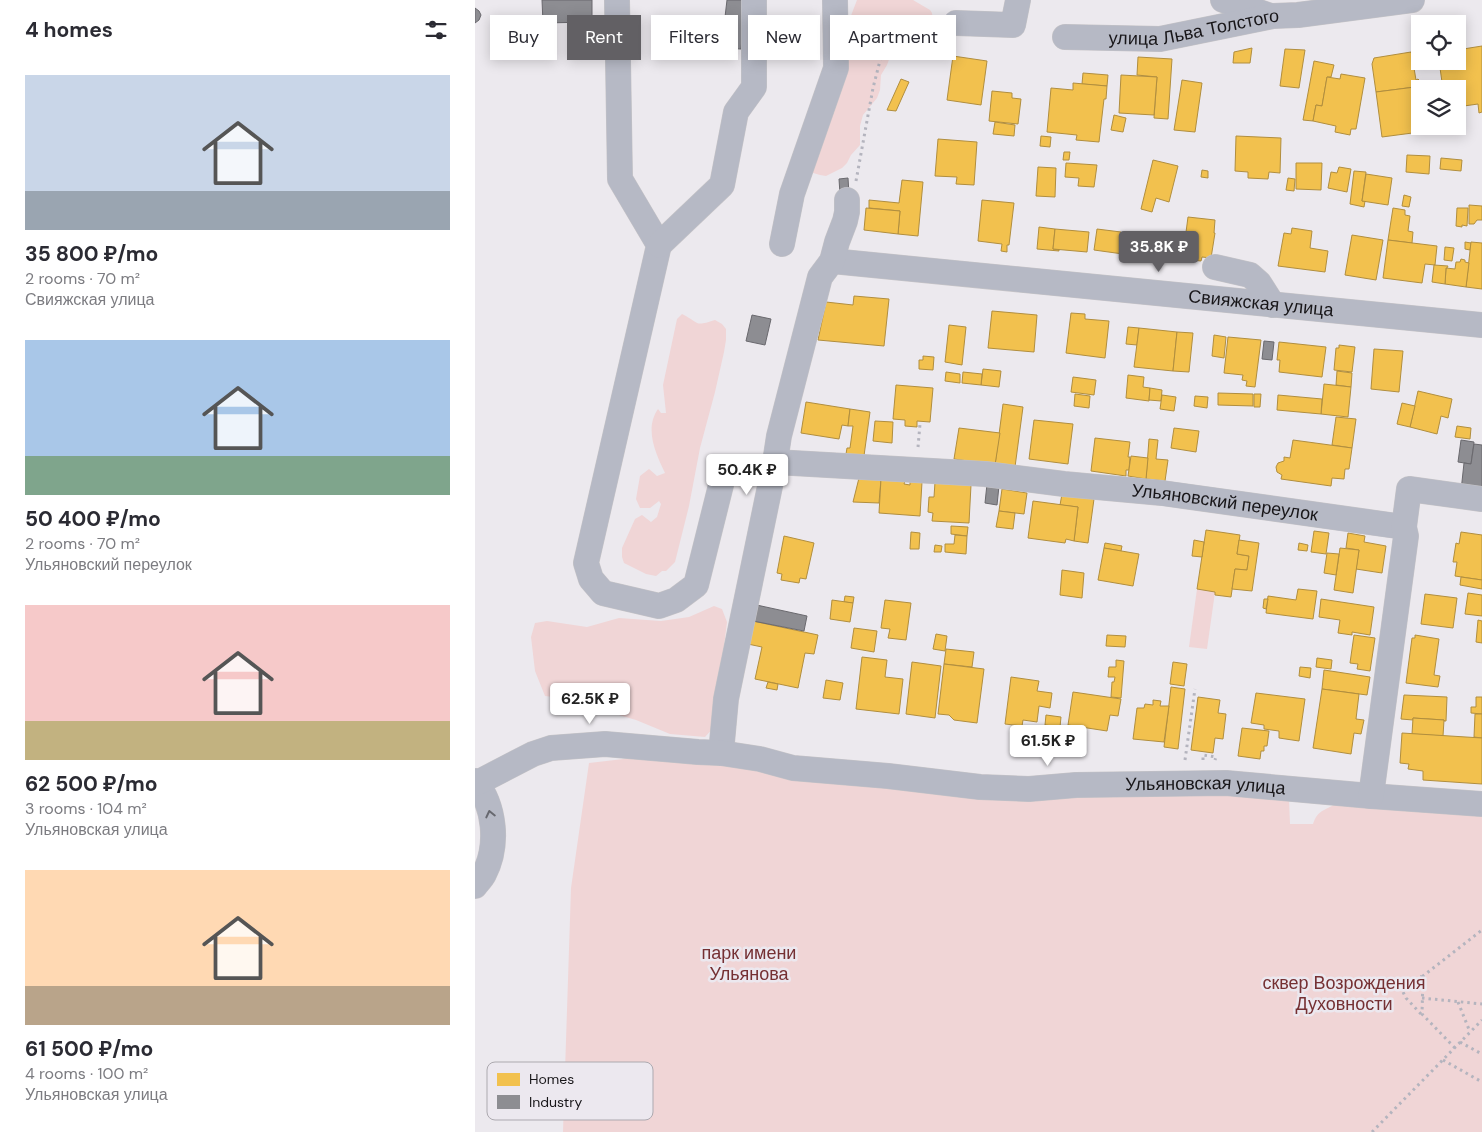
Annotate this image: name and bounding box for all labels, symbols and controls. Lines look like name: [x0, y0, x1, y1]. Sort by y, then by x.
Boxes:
street label: улица Льва Толстого: [1108, 4, 1279, 51]
chip: Buy: [490, 15, 557, 60]
chip: Rent: [567, 15, 641, 60]
chip: Filters: [651, 15, 738, 60]
chip: New: [748, 15, 820, 60]
chip: Apartment: [830, 15, 956, 60]
map controls: [1411, 15, 1466, 135]
button: locate: [1411, 15, 1466, 70]
text: 4 homes: [25, 16, 113, 44]
icon: filters: [422, 16, 450, 44]
button: layers: [1411, 80, 1466, 135]
icon: home: [193, 108, 283, 198]
pin: 35.8K ₽: [1113, 230, 1205, 273]
text: 35.8K ₽: [1130, 236, 1188, 257]
text: 35 800 ₽/mo: [25, 240, 158, 268]
text: 2 rooms · 70 m²: [25, 268, 140, 289]
street label: Свияжская улица: [1187, 284, 1336, 322]
text: Свияжская улица: [25, 289, 155, 310]
icon: home: [193, 373, 283, 463]
pin: 50.4K ₽: [701, 454, 793, 496]
text: 50.4K ₽: [717, 459, 777, 480]
street label: Ульяновский переулок: [1131, 478, 1320, 527]
text: 50 400 ₽/mo: [25, 505, 161, 533]
text: 2 rooms · 70 m²: [25, 533, 140, 554]
text: Ульяновский переулок: [25, 554, 192, 575]
icon: home: [193, 638, 283, 728]
pin: 62.5K ₽: [544, 682, 636, 725]
text: 62.5K ₽: [561, 688, 619, 709]
pin: 61.5K ₽: [1002, 724, 1094, 767]
text: 61.5K ₽: [1021, 730, 1075, 751]
text: 62 500 ₽/mo: [25, 770, 158, 798]
street label: Ульяновская улица: [1125, 771, 1288, 800]
text: 3 rooms · 104 m²: [25, 798, 147, 819]
one-way arrow: [485, 810, 496, 819]
text: Ульяновская улица: [25, 819, 168, 840]
icon: home: [193, 903, 283, 993]
park label: парк имени Ульянова: [702, 941, 796, 986]
park label: сквер Возрождения Духовности: [1262, 971, 1426, 1016]
text: 61 500 ₽/mo: [25, 1035, 153, 1063]
legend: [487, 1062, 653, 1120]
text: 4 rooms · 100 m²: [25, 1063, 148, 1084]
text: Homes: [529, 1070, 574, 1088]
text: Ульяновская улица: [25, 1084, 168, 1105]
text: Industry: [529, 1093, 582, 1111]

